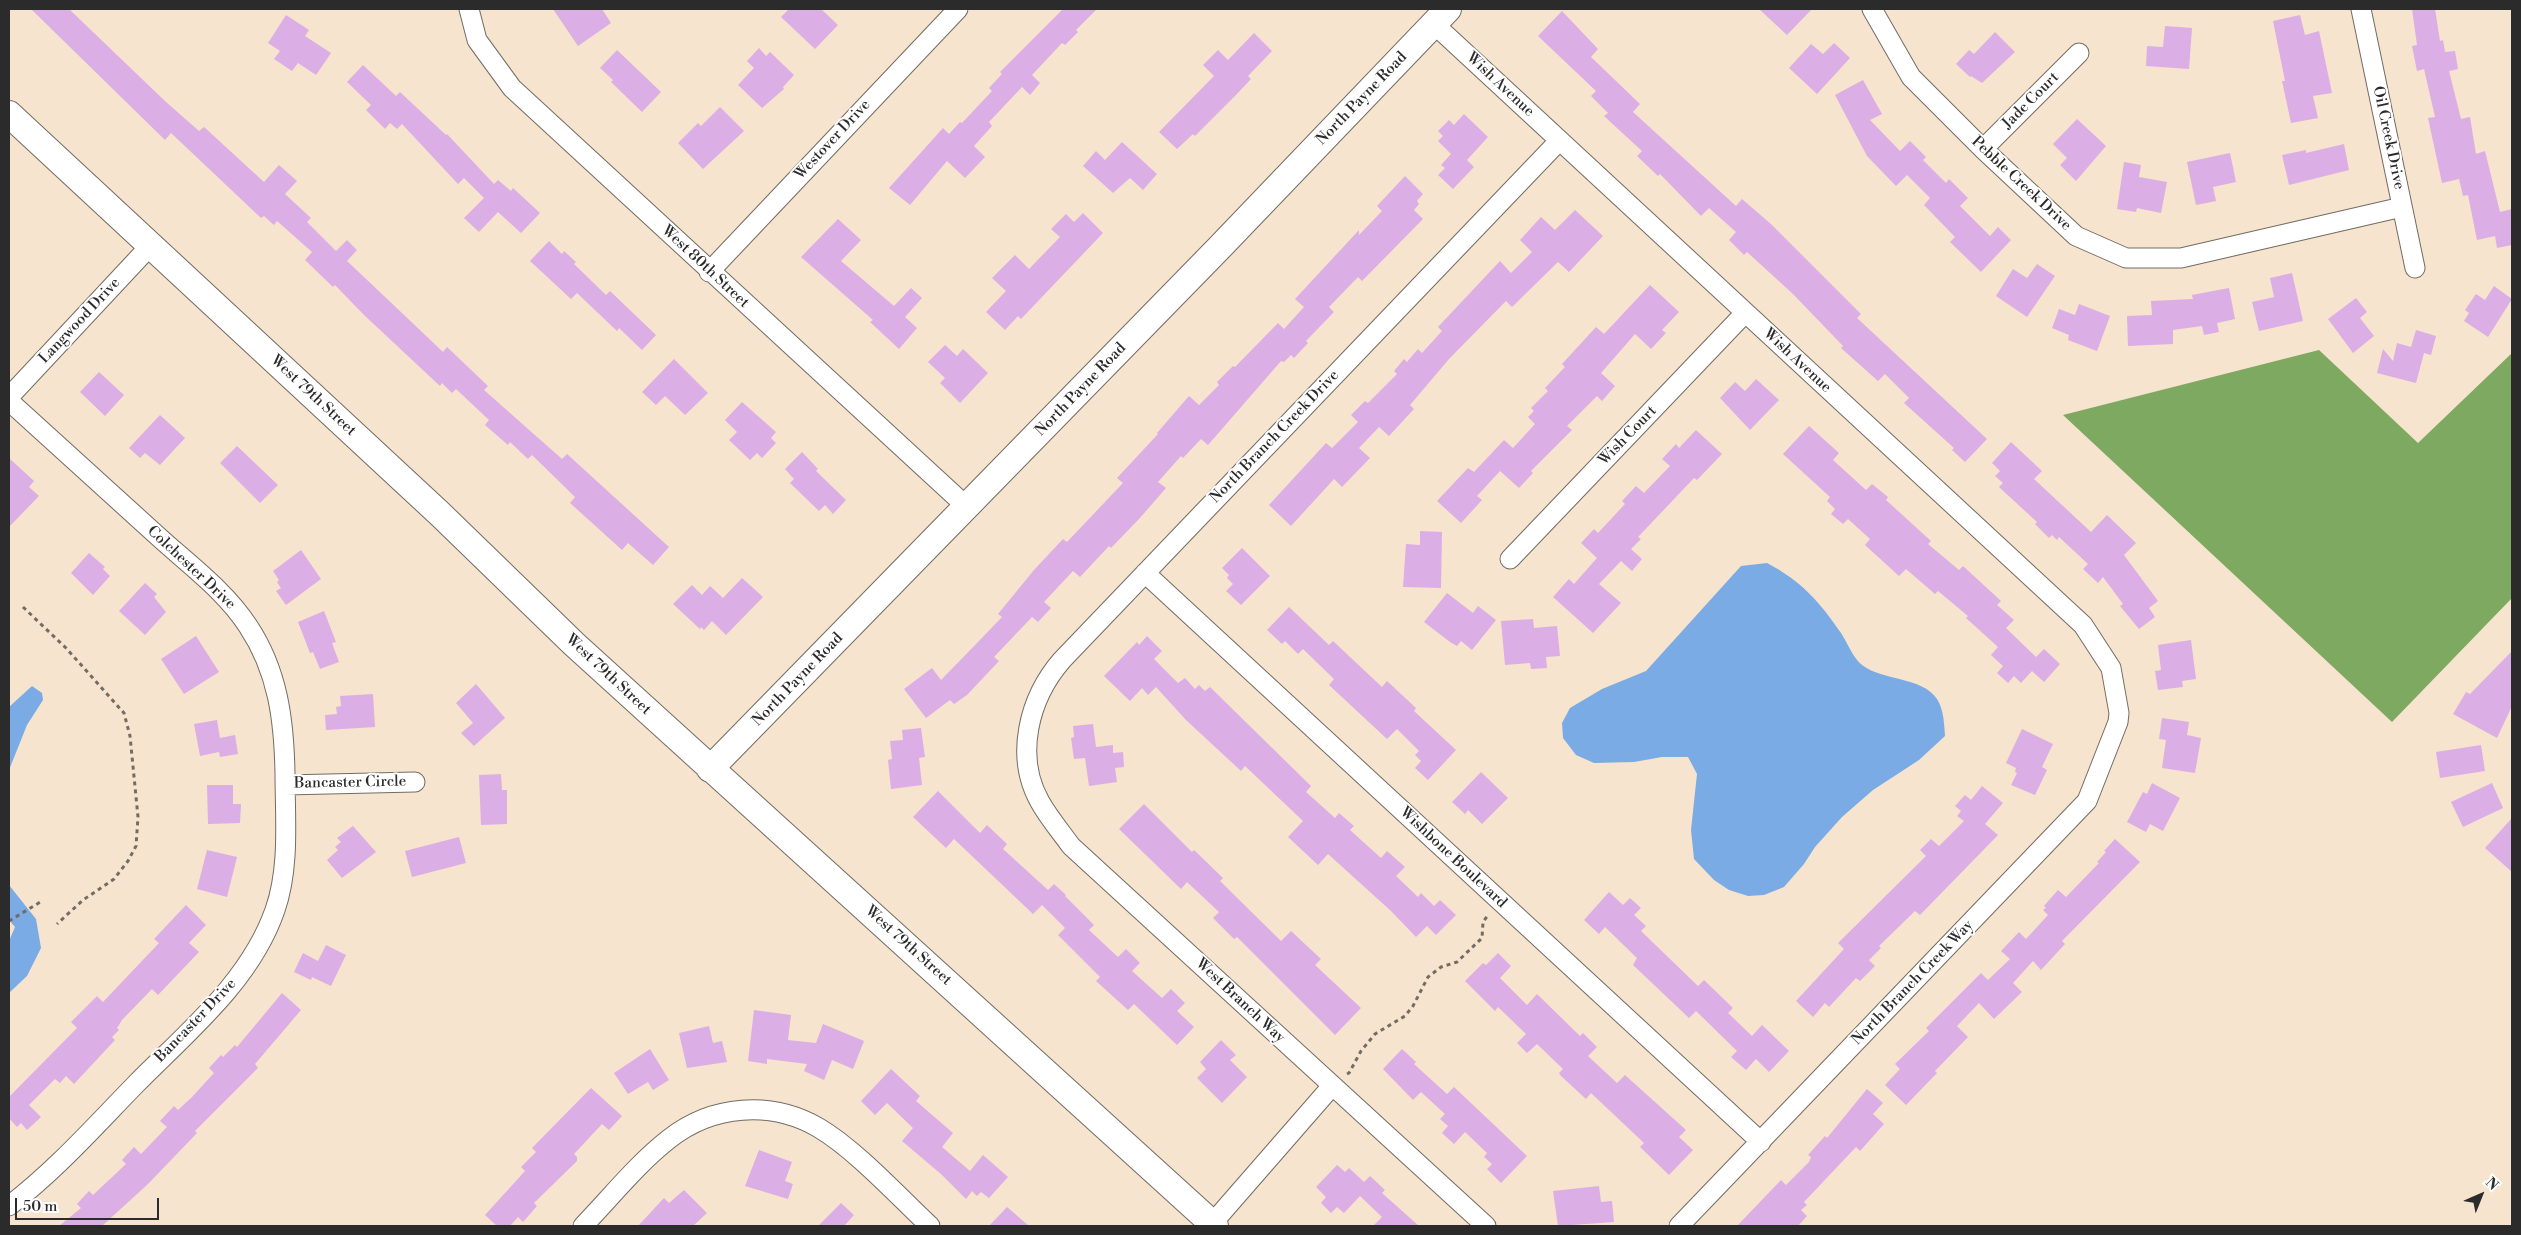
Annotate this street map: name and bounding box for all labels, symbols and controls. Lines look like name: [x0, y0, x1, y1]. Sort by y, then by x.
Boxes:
street label: North Payne Road: [1313, 49, 1411, 149]
street label: Wish Avenue: [1462, 49, 1538, 121]
street label: Jade Court: [1999, 69, 2063, 133]
street label: Oil Creek Drive: [2368, 85, 2408, 191]
street label: Westover Drive: [791, 96, 875, 184]
street label: Pebble Creek Drive: [1967, 133, 2075, 235]
street label: West 80th Street: [658, 222, 752, 312]
street label: Langwood Drive: [36, 274, 124, 368]
street label: Wish Avenue: [1759, 325, 1835, 397]
street label: North Payne Road: [1032, 340, 1130, 440]
street label: West 79th Street: [267, 352, 359, 440]
street label: North Branch Creek Drive: [1207, 367, 1343, 507]
street label: Wish Court: [1595, 402, 1661, 470]
street label: Colchester Drive: [143, 522, 239, 614]
street label: North Payne Road: [749, 630, 847, 730]
street label: West 79th Street: [562, 631, 654, 719]
street label: Bancaster Circle: [294, 773, 406, 793]
street label: Wishbone Boulevard: [1396, 804, 1510, 912]
street label: West 79th Street: [861, 903, 955, 989]
street label: North Branch Creek Way: [1849, 917, 1977, 1049]
street label: West Branch Way: [1192, 955, 1288, 1047]
street label: Bancaster Drive: [152, 975, 240, 1067]
north arrow: [2456, 1170, 2506, 1220]
text: N: [2481, 1174, 2502, 1195]
scale bar: [18, 1188, 161, 1220]
text: 50 m: [23, 1197, 57, 1216]

